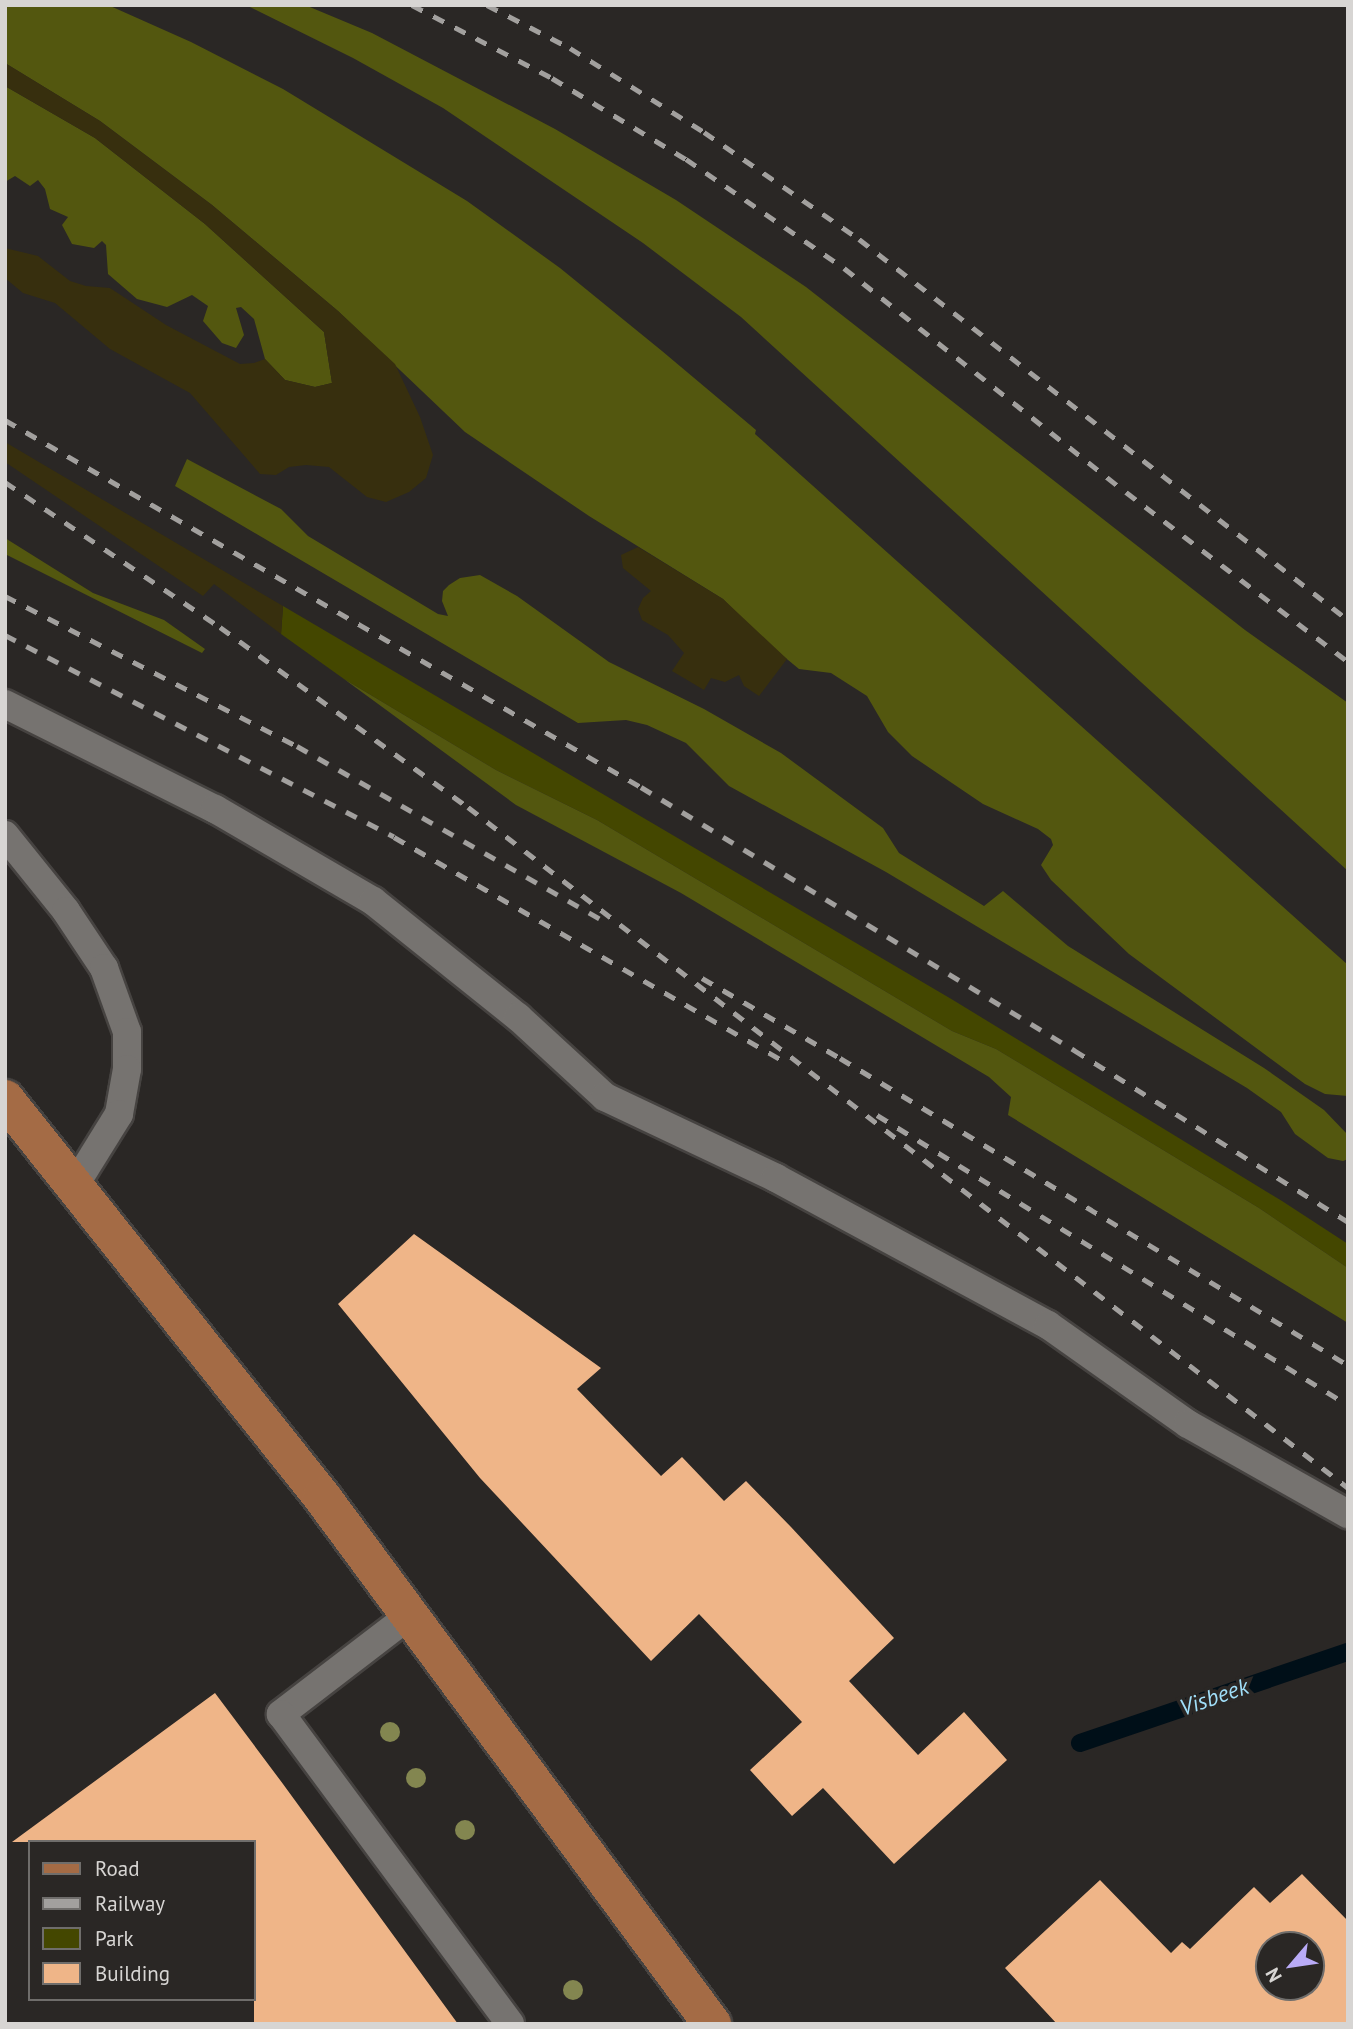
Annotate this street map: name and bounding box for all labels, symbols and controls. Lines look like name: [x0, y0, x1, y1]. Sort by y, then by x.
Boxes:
water label: Visbeek: [1176, 1672, 1252, 1722]
legend: [28, 1840, 256, 2001]
text: Road: [95, 1855, 139, 1882]
text: Railway: [95, 1890, 165, 1917]
text: Park: [95, 1925, 134, 1952]
north arrow: [1255, 1931, 1325, 2001]
text: Building: [95, 1960, 170, 1987]
text: N: [1260, 1964, 1287, 1986]

